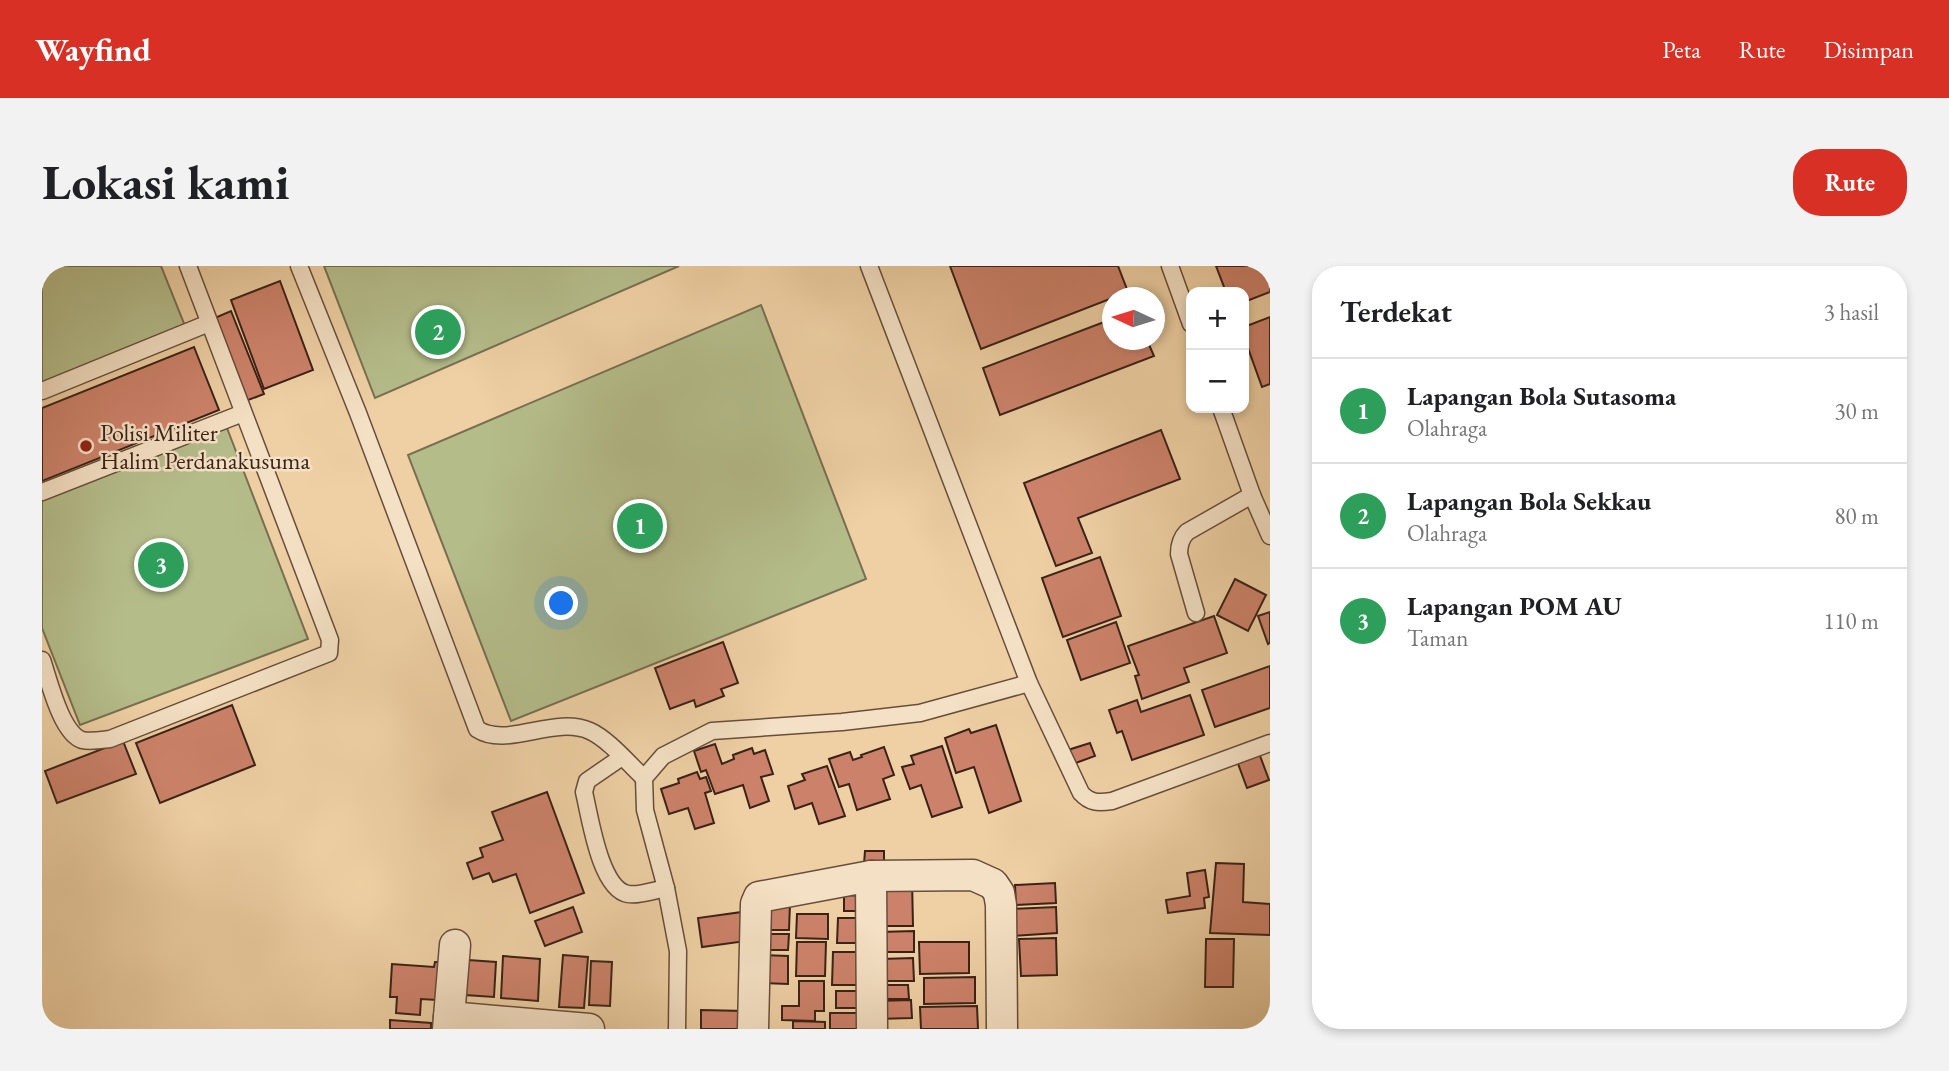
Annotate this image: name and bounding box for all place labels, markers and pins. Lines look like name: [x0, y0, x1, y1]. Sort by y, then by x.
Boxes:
pin: 2: [415, 306, 461, 358]
place label: Polisi Militer Halim Perdanakusuma: [100, 417, 310, 476]
marker: Polisi Militer Halim Perdanakusuma: [78, 438, 94, 454]
pin: 1: [617, 500, 663, 552]
pin: 3: [138, 539, 184, 591]

